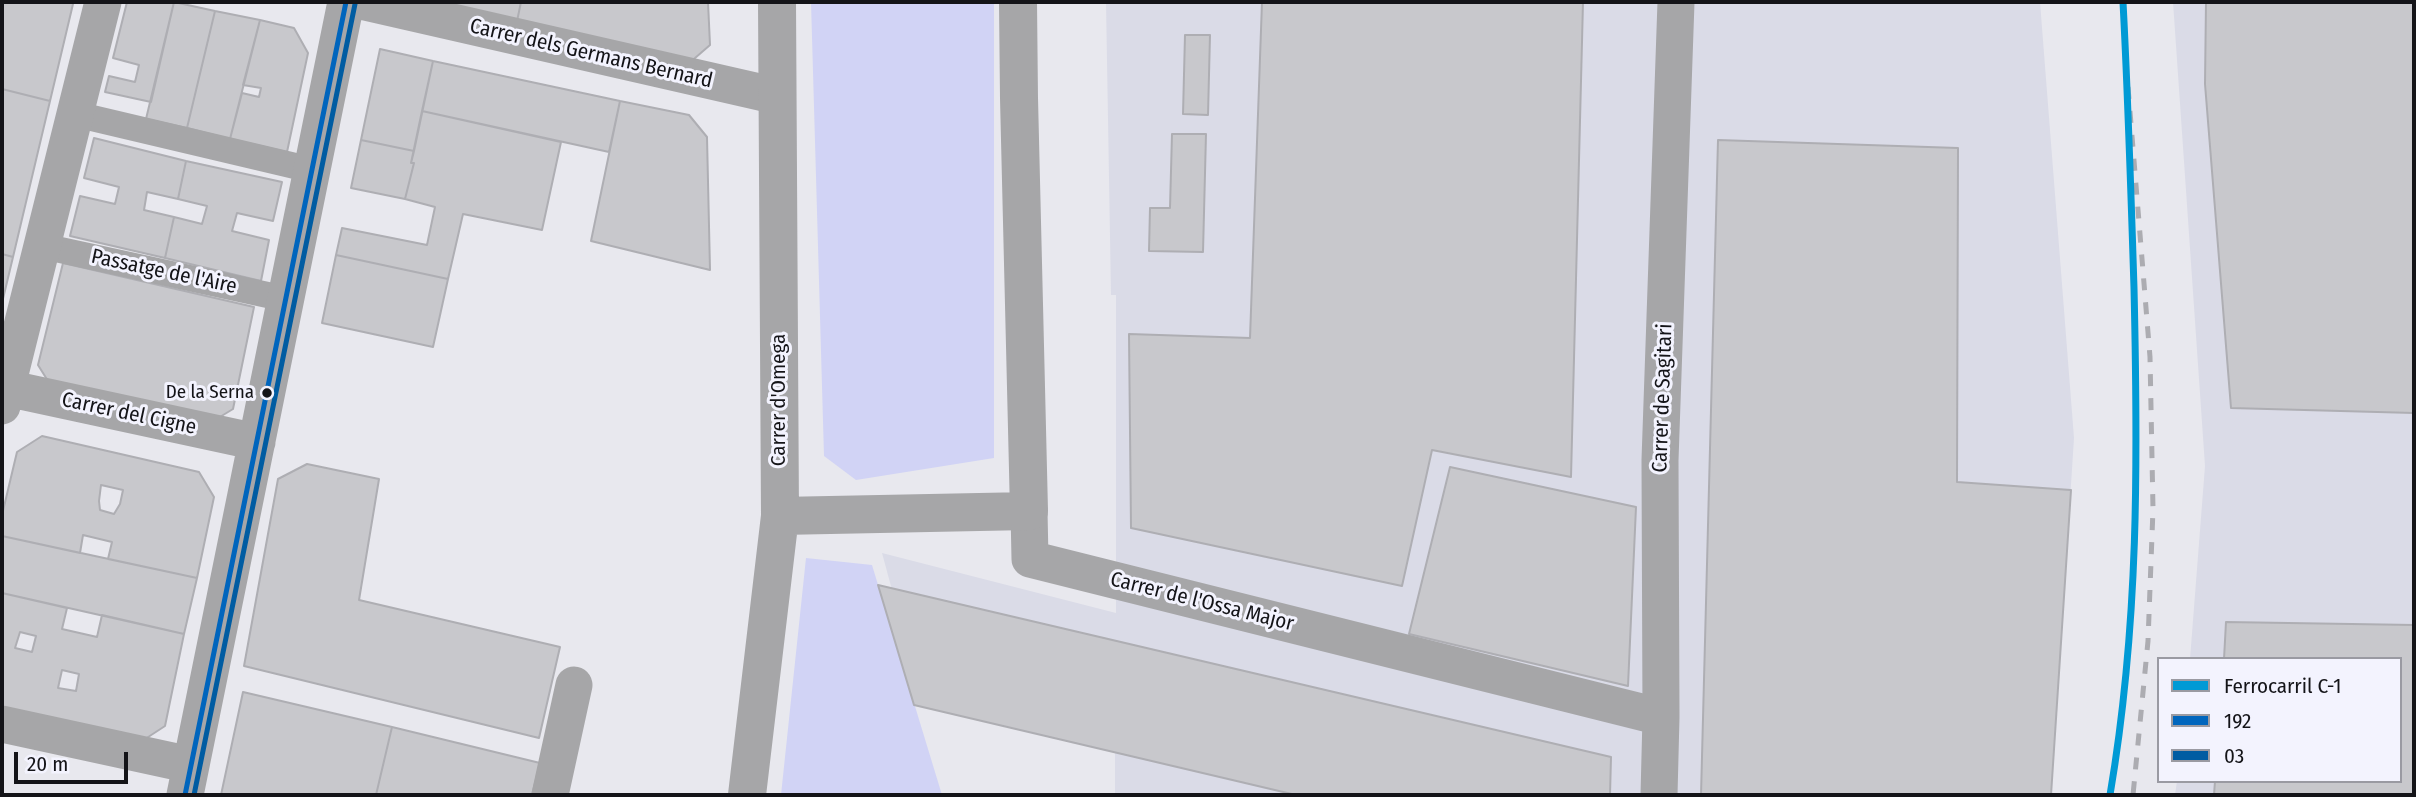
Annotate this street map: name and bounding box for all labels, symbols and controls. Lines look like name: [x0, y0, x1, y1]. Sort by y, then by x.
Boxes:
street label: Carrer dels Germans Bernard: [467, 14, 715, 94]
street label: Passatge de l'Aire: [89, 244, 239, 300]
street label: Carrer de Sagitari: [1648, 323, 1678, 473]
street label: Carrer d'Omega: [766, 334, 792, 466]
place label: De la Serna: [166, 382, 254, 404]
marker: De la Serna: [260, 386, 274, 400]
street label: Carrer del Cigne: [59, 387, 199, 441]
street label: Carrer de l'Ossa Major: [1108, 567, 1296, 637]
legend: [2157, 657, 2402, 783]
text: Ferrocarril C-1: [2224, 673, 2341, 699]
text: 192: [2224, 708, 2251, 734]
scale bar: [18, 738, 131, 782]
text: 03: [2224, 743, 2244, 769]
text: 20 m: [27, 751, 68, 777]

